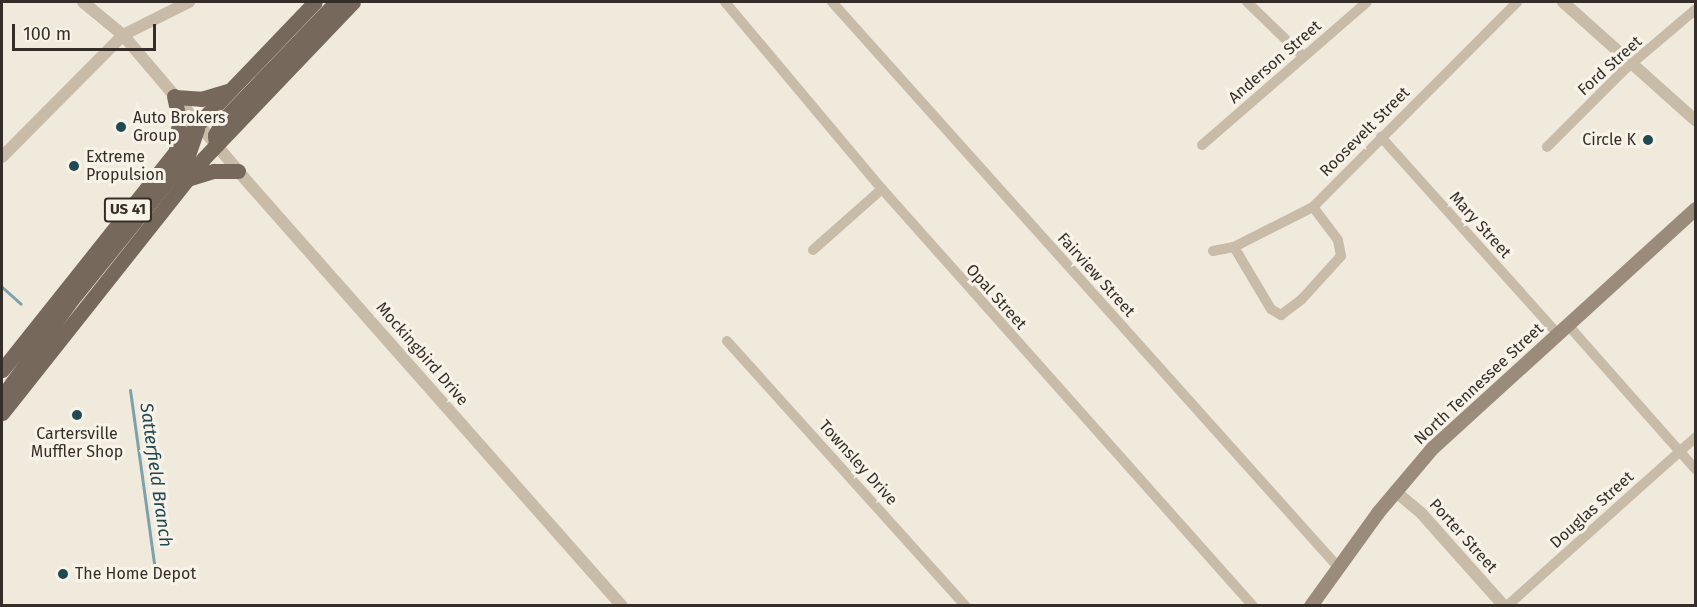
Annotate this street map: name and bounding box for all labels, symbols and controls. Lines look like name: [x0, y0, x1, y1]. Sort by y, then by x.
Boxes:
scale bar: [15, 12, 159, 50]
street label: Anderson Street: [1225, 17, 1325, 107]
text: 100 m: [23, 23, 71, 45]
street label: Ford Street: [1574, 32, 1646, 100]
street label: Roosevelt Street: [1316, 83, 1414, 181]
place label: Auto Brokers Group: [133, 108, 226, 146]
marker: Auto Brokers Group: [114, 120, 128, 134]
place label: Circle K: [1582, 130, 1636, 150]
marker: Circle K: [1641, 133, 1655, 147]
place label: Extreme Propulsion: [86, 147, 164, 185]
marker: Extreme Propulsion: [67, 159, 81, 173]
street label: Mary Street: [1445, 188, 1515, 262]
road number: US 41: [102, 198, 154, 222]
street label: Fairview Street: [1053, 229, 1139, 321]
street label: Opal Street: [962, 260, 1030, 334]
street label: Mockingbird Drive: [372, 298, 472, 410]
street label: North Tennessee Street: [1411, 319, 1547, 449]
water label: Satterfield Branch: [135, 402, 177, 548]
marker: Cartersville Muffler Shop: [70, 408, 84, 422]
street label: Townsley Drive: [815, 416, 901, 510]
place label: Cartersville Muffler Shop: [31, 424, 123, 462]
street label: Douglas Street: [1546, 468, 1638, 552]
street label: Porter Street: [1425, 495, 1501, 577]
place label: The Home Depot: [75, 564, 196, 584]
marker: The Home Depot: [56, 567, 70, 581]

